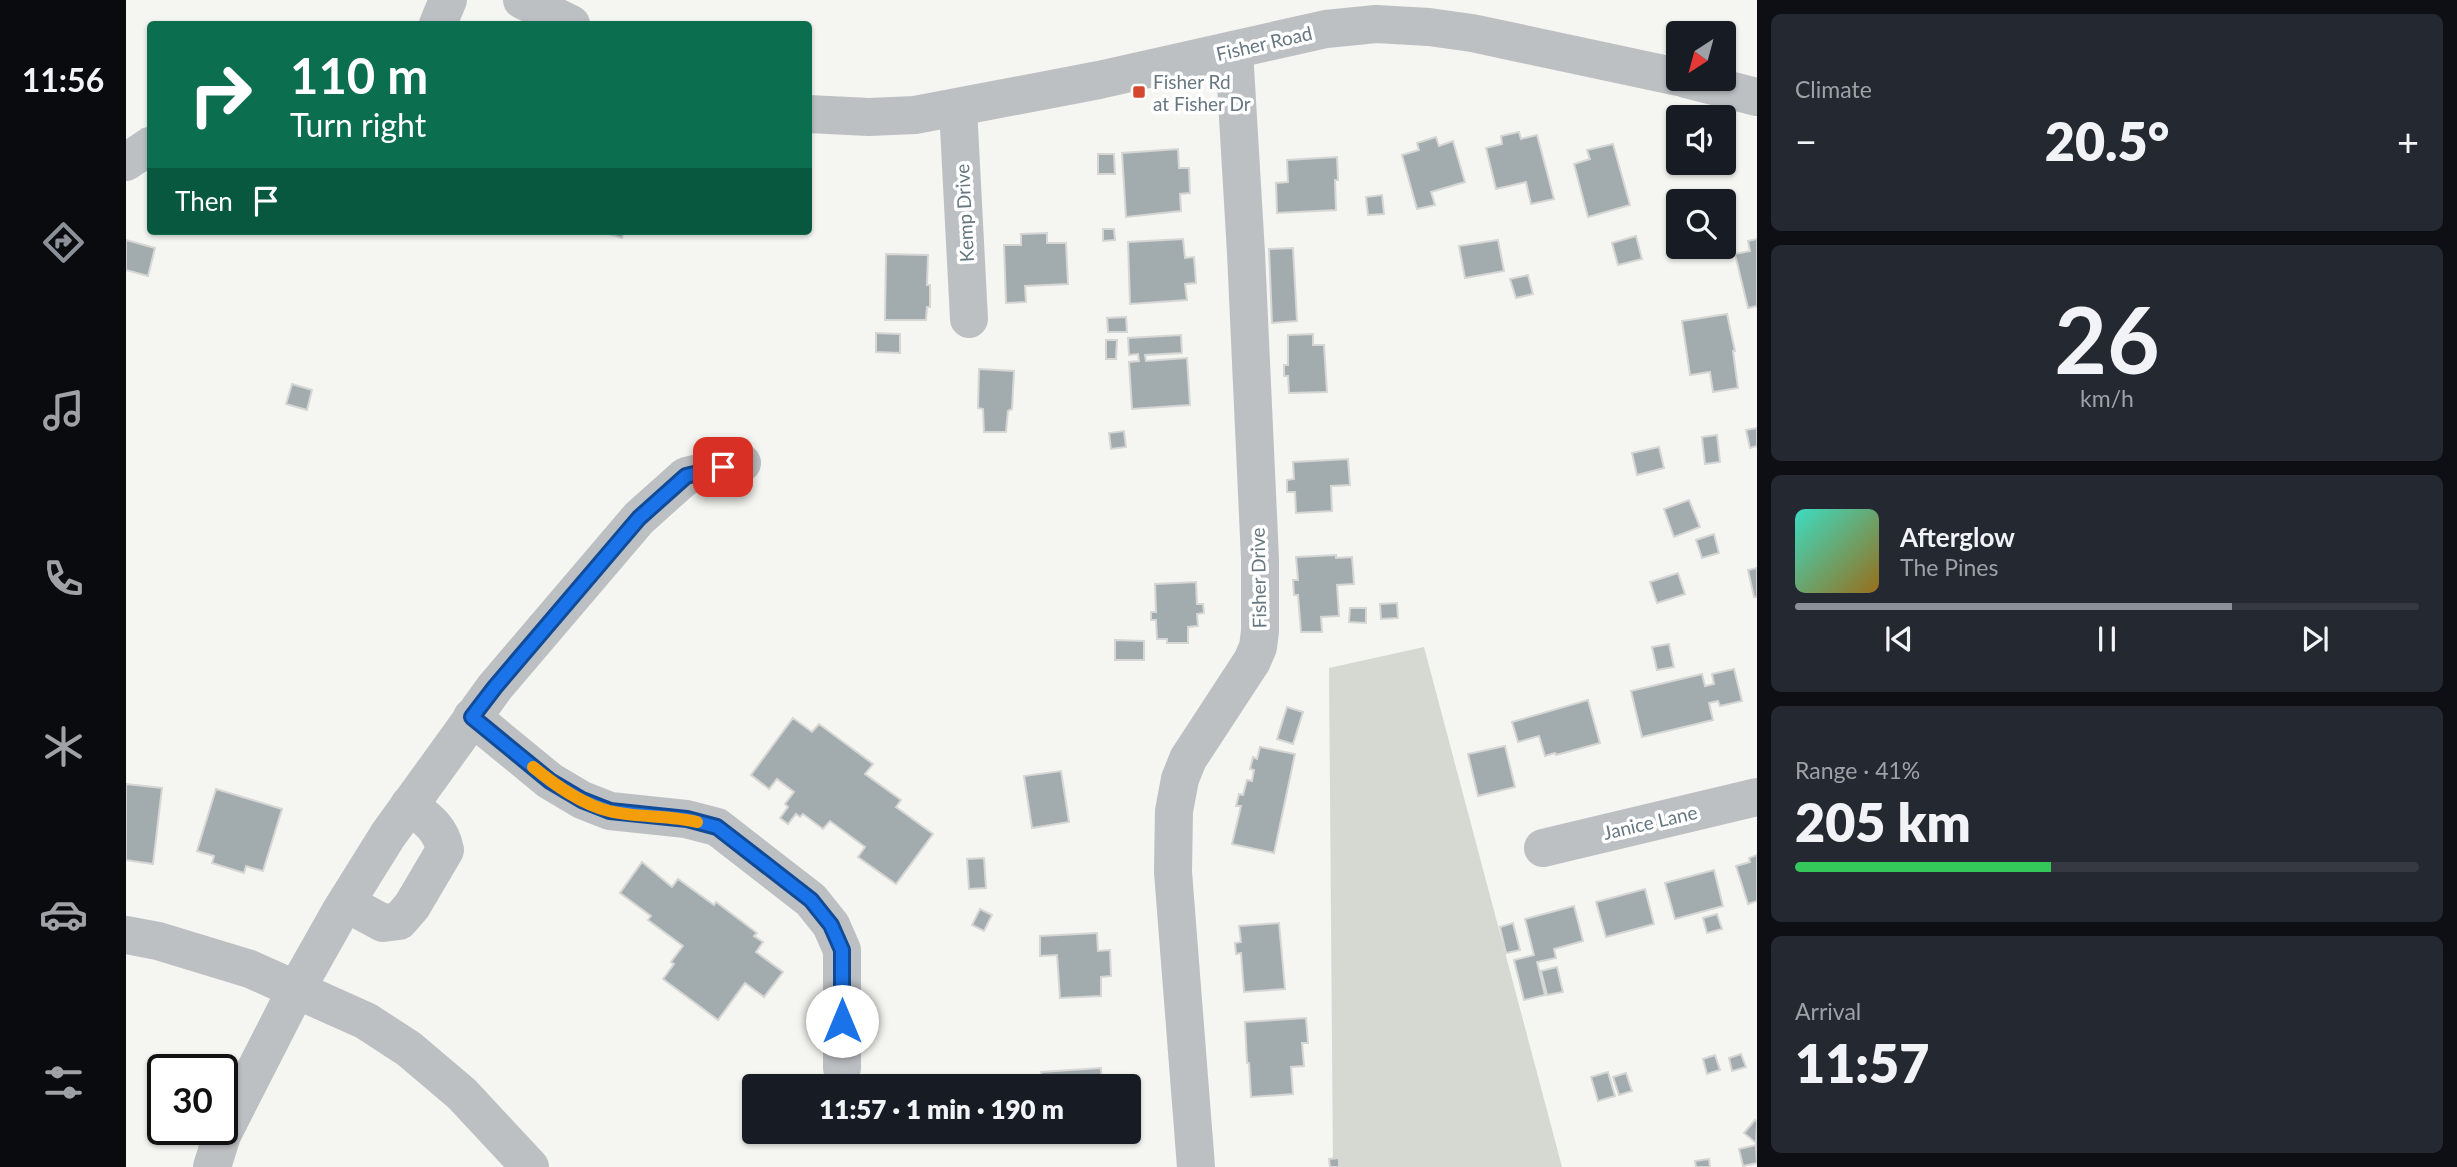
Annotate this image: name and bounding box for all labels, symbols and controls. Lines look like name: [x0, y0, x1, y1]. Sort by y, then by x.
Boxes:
street label: Fisher Road: [1214, 21, 1314, 65]
north arrow: [1666, 21, 1736, 91]
map controls: [1666, 21, 1736, 259]
text: 110 m: [290, 46, 428, 104]
icon: right: [175, 49, 266, 140]
text: 11:56: [22, 60, 104, 99]
place label: Fisher Rd at Fisher Dr: [1153, 70, 1251, 115]
text: Climate: [1795, 75, 1872, 103]
marker: Fisher Rd at Fisher Dr: [1131, 84, 1147, 100]
text: Turn right: [290, 105, 426, 144]
button: sound: [1666, 105, 1736, 175]
text: 20.5°: [2045, 110, 2169, 172]
text: −: [1795, 118, 1817, 164]
text: +: [2397, 118, 2419, 164]
street label: Kemp Drive: [950, 163, 978, 263]
icon: arrive: [247, 182, 285, 220]
text: Then: [175, 185, 233, 217]
button: search: [1666, 189, 1736, 259]
icon: directions: [39, 218, 88, 267]
text: 26: [2054, 284, 2160, 393]
text: km/h: [2080, 384, 2134, 412]
icon: music: [39, 386, 88, 435]
pin: [693, 437, 753, 497]
icon: arrive: [704, 448, 742, 486]
text: Afterglow: [1900, 521, 2015, 553]
street label: Fisher Drive: [1246, 527, 1270, 629]
text: The Pines: [1900, 553, 1998, 581]
icon: phone: [39, 554, 88, 603]
icon: previous: [1880, 620, 1918, 658]
icon: pause: [2088, 620, 2126, 658]
icon: next: [2296, 620, 2334, 658]
icon: climate: [39, 722, 88, 771]
text: Range · 41%: [1795, 756, 1920, 784]
text: 205 km: [1795, 791, 1971, 853]
street label: Janice Lane: [1601, 800, 1699, 844]
icon: car: [39, 890, 88, 939]
position arrow: [805, 984, 879, 1058]
text: Arrival: [1795, 997, 1861, 1025]
text: 11:57: [1795, 1032, 1929, 1094]
speed limit sign: 30: [147, 1054, 238, 1145]
icon: filters: [39, 1058, 88, 1107]
text: 11:57 · 1 min · 190 m: [819, 1093, 1064, 1125]

